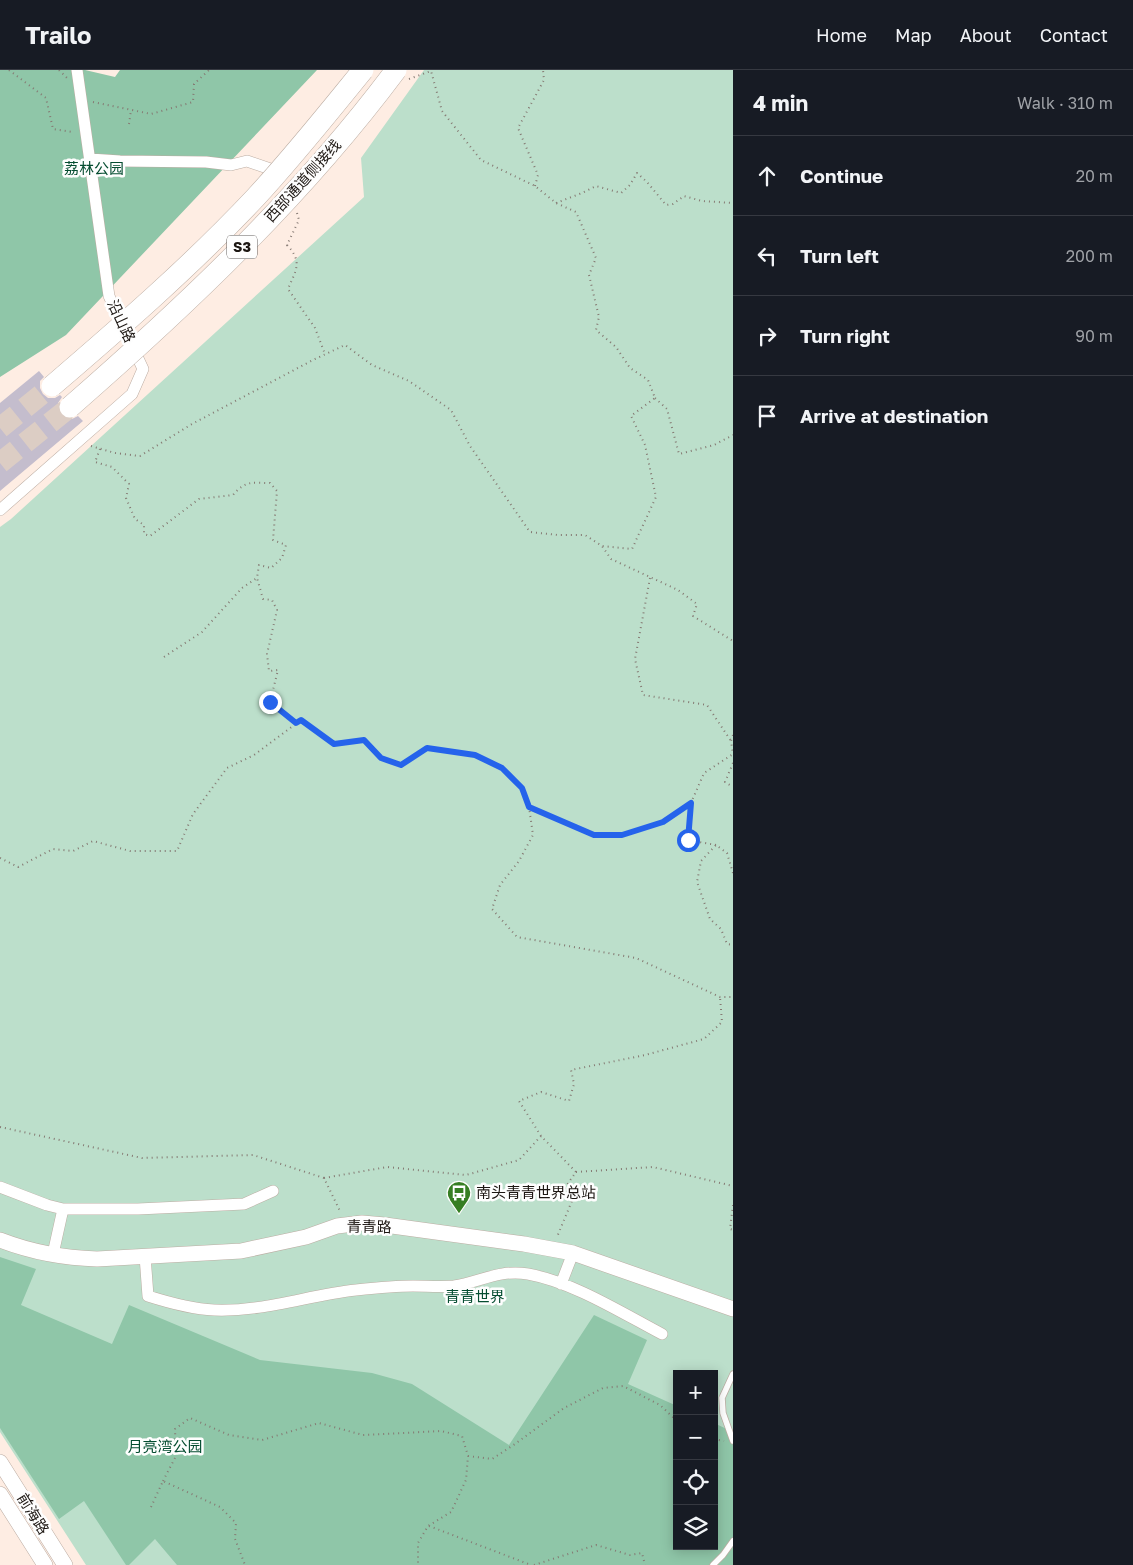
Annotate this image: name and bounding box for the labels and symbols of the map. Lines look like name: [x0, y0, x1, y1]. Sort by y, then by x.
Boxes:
street label: 西部通道侧接线: [260, 135, 344, 225]
park label: 荔林公园: [64, 159, 124, 177]
road number: S3: [227, 236, 257, 258]
street label: 沿山路: [104, 296, 140, 345]
route end: [259, 691, 282, 714]
route start: [677, 829, 700, 852]
bus stop icon: 南头青青世界总站: [446, 1180, 472, 1214]
place label: 南头青青世界总站: [476, 1183, 596, 1201]
street label: 青青路: [346, 1217, 392, 1235]
park label: 青青世界: [445, 1287, 505, 1305]
park label: 月亮湾公园: [127, 1437, 203, 1455]
street label: 前海路: [14, 1490, 53, 1537]

